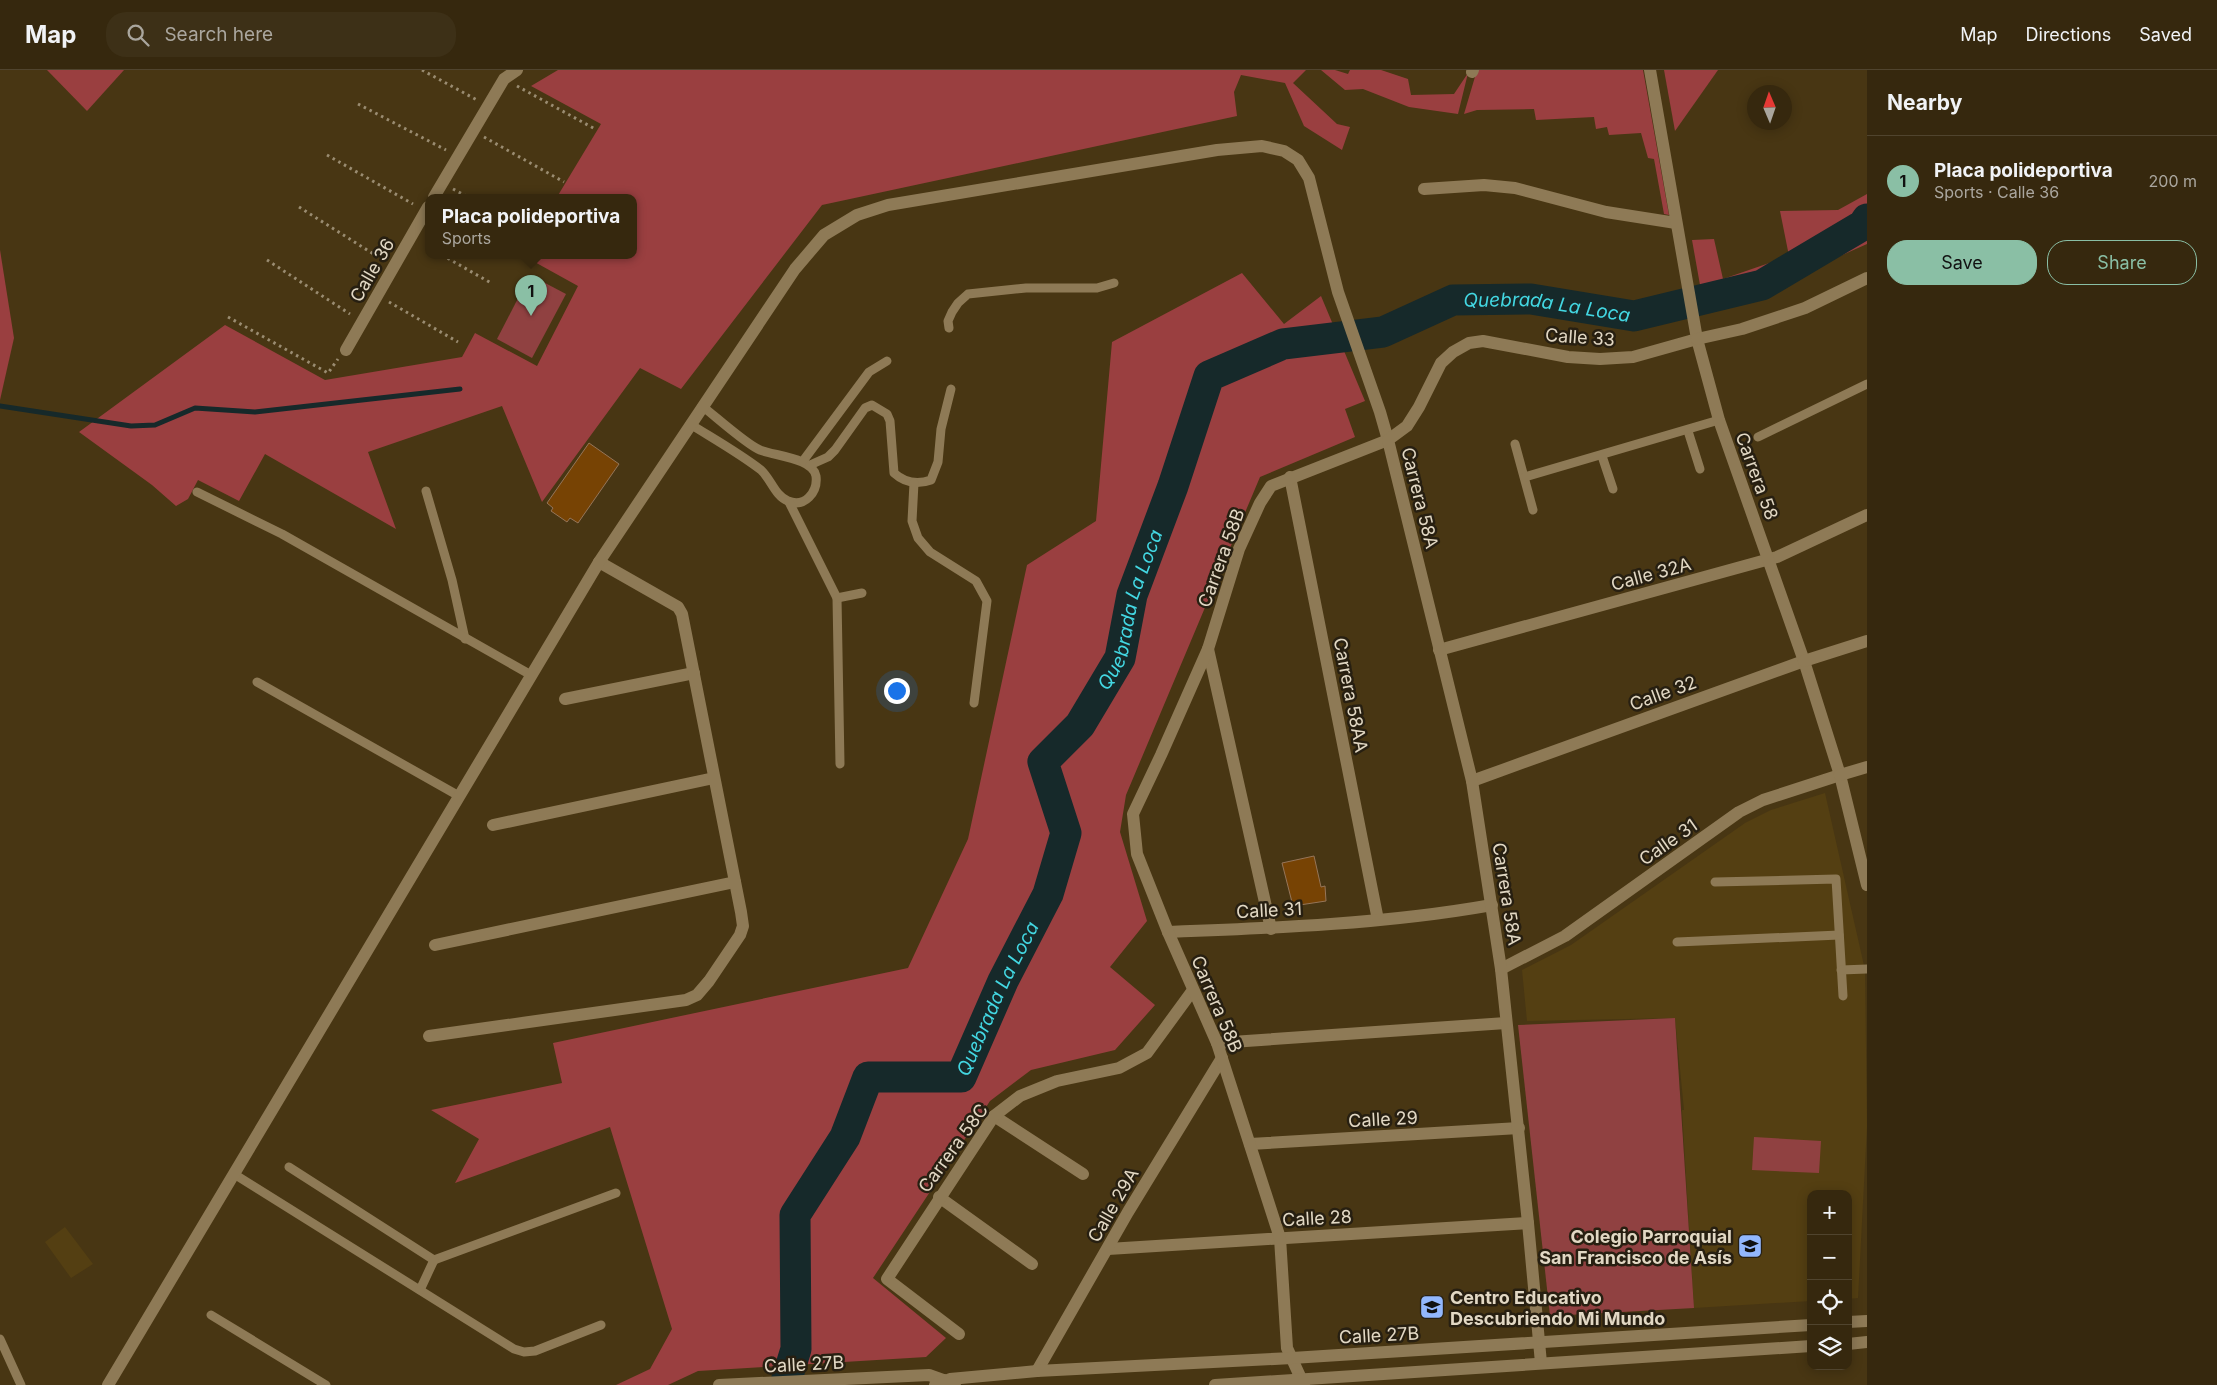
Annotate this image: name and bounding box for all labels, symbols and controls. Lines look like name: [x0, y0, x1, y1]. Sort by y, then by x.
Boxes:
search box: [106, 12, 456, 57]
text: Map: [25, 20, 76, 49]
icon: search: [124, 21, 152, 49]
text: Search here: [164, 23, 273, 46]
text: Map: [1960, 24, 1998, 45]
text: Directions: [2026, 24, 2111, 45]
text: Saved: [2139, 24, 2192, 45]
north arrow: [1747, 85, 1792, 130]
text: Nearby: [1887, 90, 1962, 115]
text: Placa polideportiva: [1934, 159, 2113, 182]
text: 1: [1900, 171, 1906, 191]
text: 200 m: [2149, 171, 2197, 191]
text: Sports · Calle 36: [1934, 182, 2059, 202]
popup: [425, 194, 637, 259]
text: Placa polideportiva: [442, 205, 620, 228]
text: Sports: [442, 228, 491, 248]
street label: Calle 36: [345, 235, 399, 305]
button: Save: [1887, 240, 2037, 285]
button: Share: [2047, 240, 2197, 285]
pin: 1: [515, 275, 547, 316]
water label: Quebrada La Loca: [1463, 288, 1632, 327]
street label: Calle 33: [1544, 324, 1616, 350]
street label: Carrera 58: [1732, 430, 1782, 522]
street label: Carrera 58A: [1397, 445, 1443, 551]
street label: Carrera 58B: [1194, 506, 1248, 610]
water label: Quebrada La Loca: [1092, 526, 1167, 694]
street label: Calle 32A: [1609, 553, 1693, 595]
street label: Carrera 58AA: [1330, 636, 1372, 754]
street label: Calle 32: [1627, 671, 1699, 715]
your location: [884, 678, 910, 704]
street label: Calle 31: [1635, 814, 1701, 870]
street label: Carrera 58A: [1489, 841, 1525, 947]
street label: Calle 31: [1236, 898, 1302, 922]
water label: Quebrada La Loca: [951, 917, 1044, 1079]
street label: Carrera 58B: [1187, 952, 1247, 1056]
street label: Carrera 58C: [914, 1100, 992, 1196]
street label: Calle 29: [1348, 1107, 1418, 1131]
street label: Calle 29A: [1083, 1164, 1143, 1246]
map controls: [1807, 1190, 1852, 1370]
button: +: [1807, 1190, 1852, 1235]
street label: Calle 28: [1282, 1206, 1352, 1230]
place label: Colegio Parroquial San Francisco de Asís: [1539, 1226, 1732, 1268]
school or university icon: Colegio Parroquial San Francisco de Asís: [1737, 1233, 1763, 1259]
button: −: [1807, 1235, 1852, 1280]
button: locate: [1807, 1280, 1852, 1325]
place label: Centro Educativo Descubriendo Mi Mundo: [1450, 1287, 1665, 1329]
school or university icon: Centro Educativo Descubriendo Mi Mundo: [1419, 1294, 1445, 1320]
street label: Calle 27B: [1338, 1322, 1420, 1348]
button: layers: [1807, 1325, 1852, 1370]
street label: Calle 27B: [763, 1351, 845, 1377]

